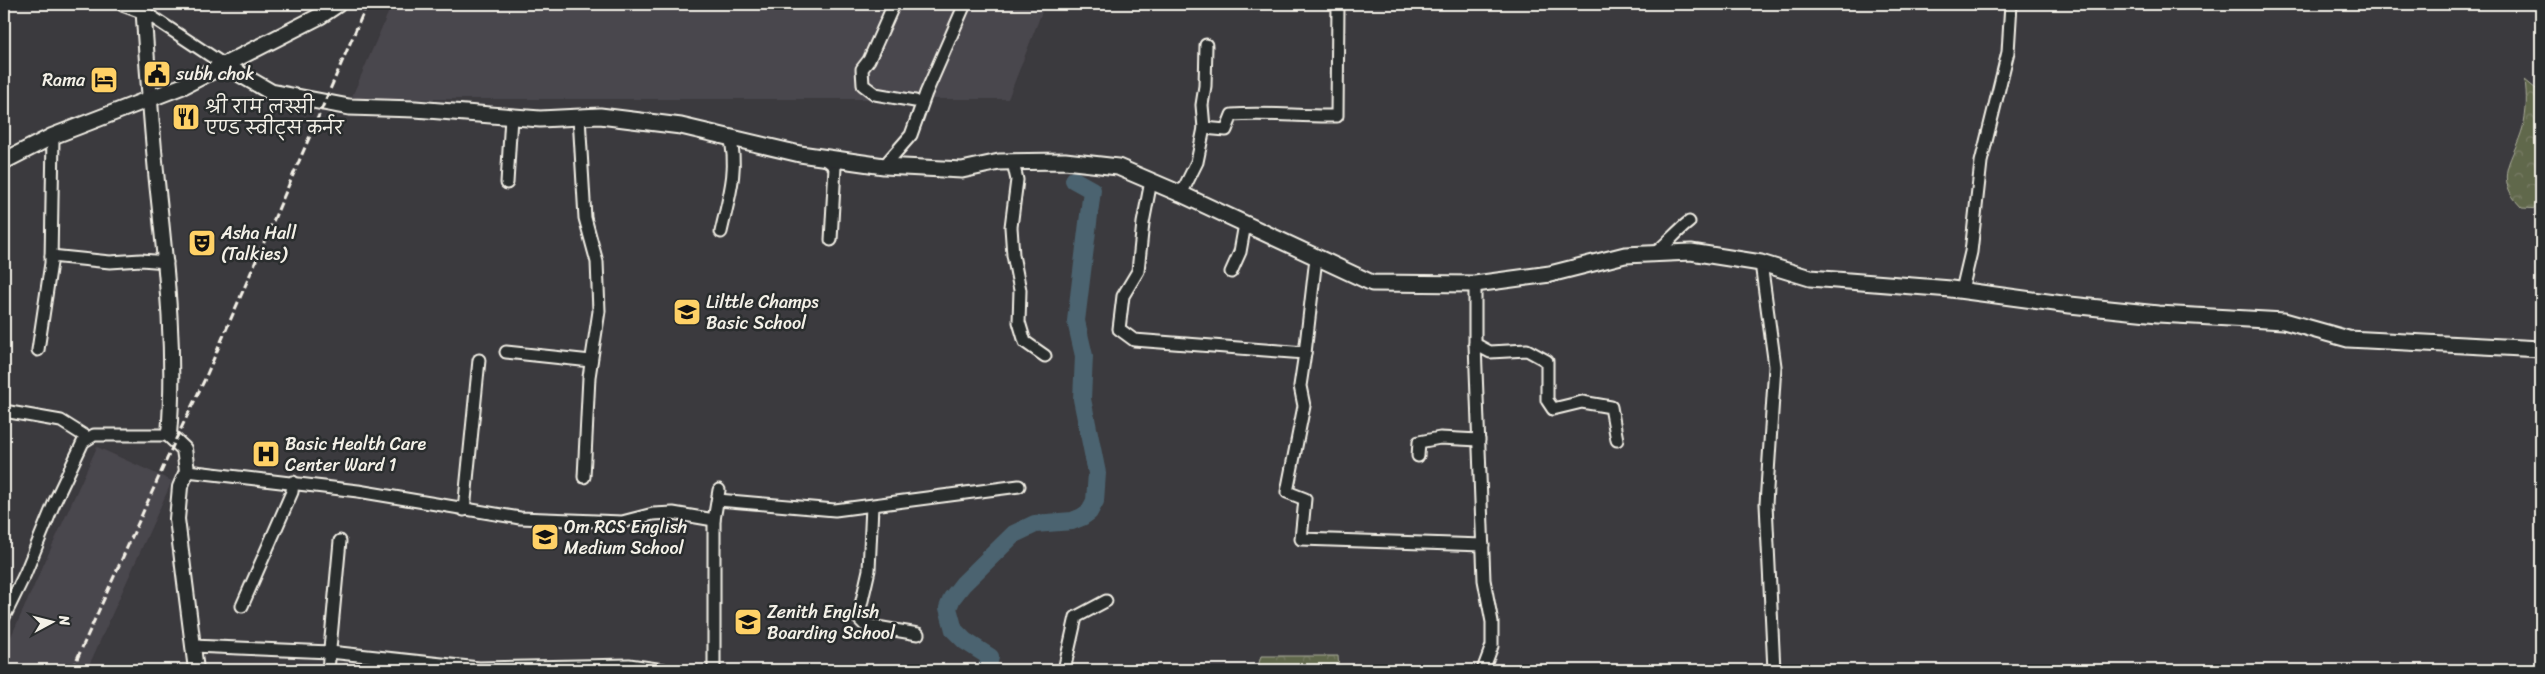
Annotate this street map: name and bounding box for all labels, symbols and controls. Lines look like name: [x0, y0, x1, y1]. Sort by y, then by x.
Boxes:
place label: subh chok: [175, 58, 255, 90]
public building icon: subh chok: [142, 59, 172, 89]
place label: Rama: [42, 64, 86, 96]
hotel icon: Rama: [89, 65, 119, 95]
place label: श्री राम लस्सी एण्ड स्वीट्स कर्नर: [204, 91, 345, 144]
restaurant icon: श्री राम लस्सी एण्ड स्वीट्स कर्नर: [171, 102, 201, 132]
place label: Asha Hall (Talkies): [220, 217, 297, 270]
theatre icon: Asha Hall (Talkies): [187, 228, 217, 258]
place label: Lilttle Champs Basic School: [706, 286, 819, 339]
school or university icon: Lilttle Champs Basic School: [672, 297, 702, 327]
place label: Basic Health Care Center Ward 1: [285, 428, 427, 481]
hospital icon: Basic Health Care Center Ward 1: [251, 439, 281, 469]
place label: Om RCS English Medium School: [564, 511, 687, 564]
school or university icon: Om RCS English Medium School: [530, 522, 560, 552]
north arrow: [28, 596, 78, 646]
place label: Zenith English Boarding School: [767, 596, 896, 649]
school or university icon: Zenith English Boarding School: [733, 607, 763, 637]
text: N: [51, 613, 77, 627]

